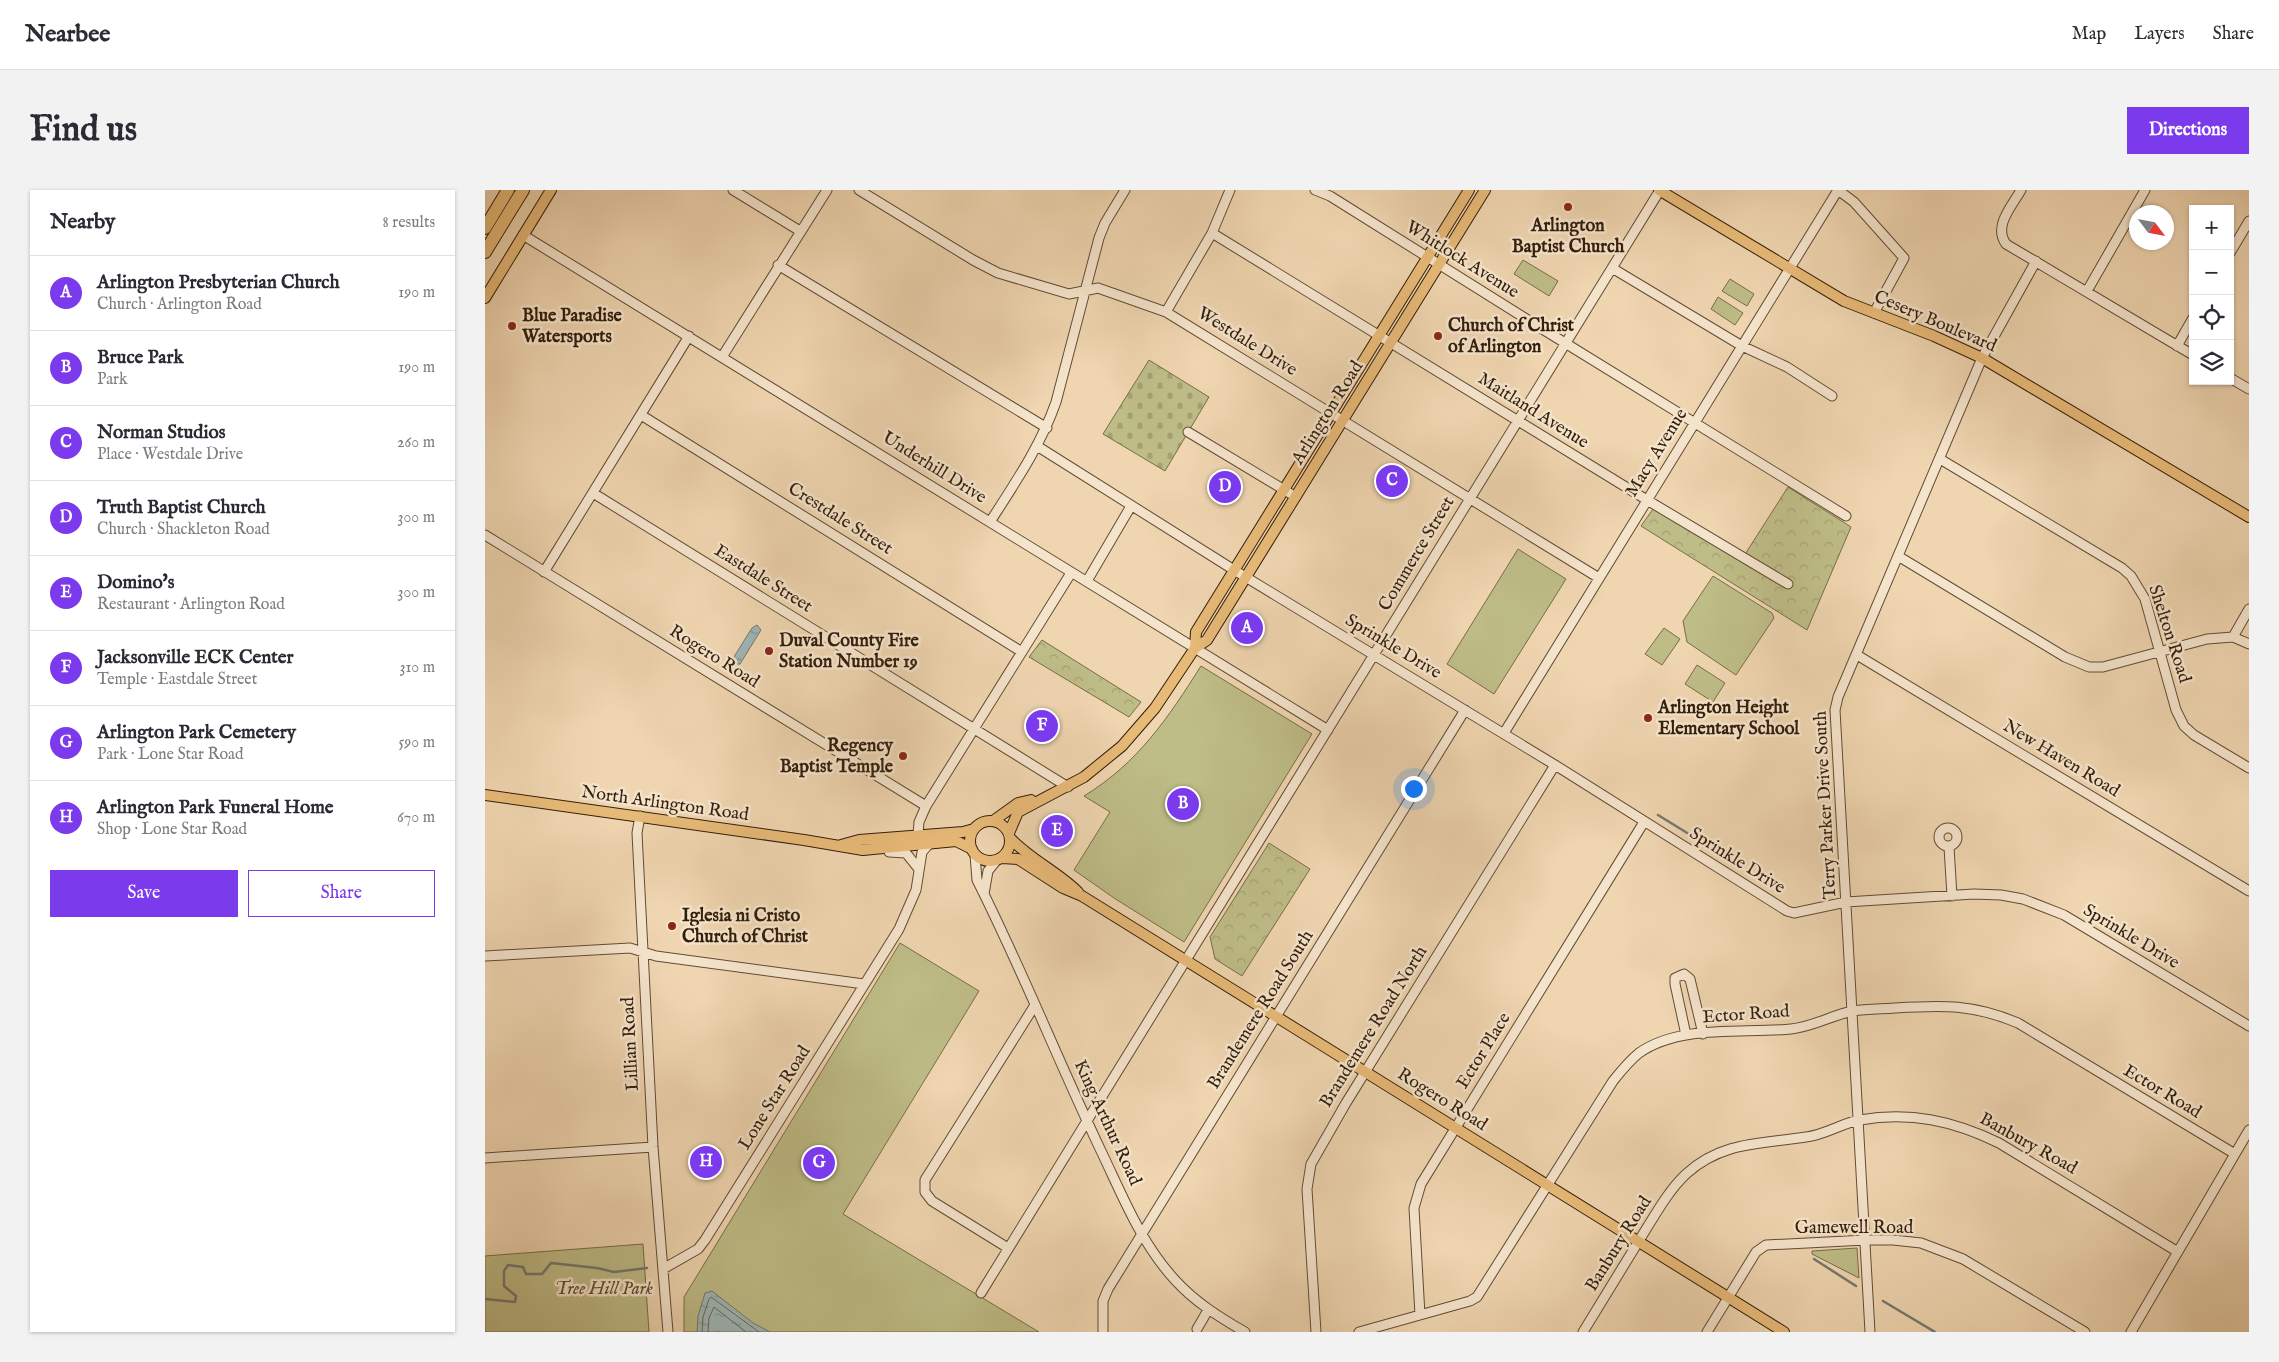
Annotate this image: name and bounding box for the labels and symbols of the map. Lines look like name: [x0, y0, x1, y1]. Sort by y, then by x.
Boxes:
marker: Arlington Baptist Church: [1562, 201, 1574, 213]
north arrow: [2129, 205, 2174, 250]
place label: Arlington Baptist Church: [1512, 215, 1625, 259]
street label: Whitlock Avenue: [1401, 216, 1523, 304]
street label: Cesery Boulevard: [1870, 286, 2000, 358]
street label: Westdale Drive: [1193, 302, 1301, 382]
place label: Blue Paradise Watersports: [521, 305, 622, 349]
place label: Church of Christ of Arlington: [1448, 315, 1575, 359]
marker: Blue Paradise Watersports: [506, 320, 518, 332]
marker: Church of Christ of Arlington: [1432, 330, 1444, 342]
street label: Arlington Road: [1286, 357, 1369, 470]
street label: Maitland Avenue: [1473, 368, 1593, 454]
street label: Macy Avenue: [1621, 404, 1693, 502]
street label: Underhill Drive: [877, 427, 991, 509]
pin: C: [1376, 462, 1408, 500]
pin: D: [1209, 468, 1241, 506]
street label: Crestdale Street: [783, 478, 897, 560]
street label: Commerce Street: [1374, 492, 1460, 616]
street label: Eastdale Street: [709, 540, 817, 618]
street label: Shelton Road: [2142, 582, 2196, 686]
pin: A: [1231, 609, 1263, 647]
street label: Sprinkle Drive: [1341, 609, 1445, 685]
street label: Rogero Road: [665, 620, 764, 694]
place label: Duval County Fire Station Number 19: [779, 630, 920, 674]
marker: Duval County Fire Station Number 19: [763, 645, 775, 657]
place label: Arlington Height Elementary School: [1657, 697, 1800, 741]
pin: F: [1026, 707, 1058, 745]
street label: Terry Parker Drive South: [1810, 710, 1842, 900]
marker: Arlington Height Elementary School: [1642, 712, 1654, 724]
street label: New Haven Road: [1998, 715, 2124, 803]
place label: Regency Baptist Temple: [780, 735, 894, 779]
marker: Regency Baptist Temple: [897, 750, 909, 762]
your location: [1401, 776, 1427, 802]
street label: North Arlington Road: [580, 781, 751, 827]
pin: B: [1167, 785, 1199, 823]
pin: E: [1041, 812, 1073, 850]
street label: Sprinkle Drive: [1685, 822, 1789, 900]
street label: Sprinkle Drive: [2079, 899, 2183, 975]
place label: Iglesia ni Cristo Church of Christ: [682, 905, 809, 949]
marker: Iglesia ni Cristo Church of Christ: [666, 920, 678, 932]
street label: Brandemere Road South: [1203, 926, 1320, 1094]
street label: Brandemere Road North: [1315, 942, 1433, 1112]
street label: Lillian Road: [617, 996, 645, 1092]
street label: Ector Road: [1702, 1000, 1791, 1030]
street label: Ector Place: [1452, 1009, 1516, 1093]
street label: Lone Star Road: [734, 1041, 816, 1154]
street label: King Arthur Road: [1068, 1056, 1146, 1190]
street label: Ector Road: [2119, 1060, 2206, 1125]
street label: Rogero Road: [1393, 1063, 1492, 1137]
street label: Banbury Road: [1975, 1108, 2081, 1180]
pin: H: [690, 1143, 722, 1181]
pin: G: [803, 1144, 835, 1182]
street label: Banbury Road: [1581, 1192, 1658, 1296]
street label: Gamewell Road: [1795, 1217, 1914, 1240]
park label: Tree Hill Park: [555, 1278, 653, 1301]

